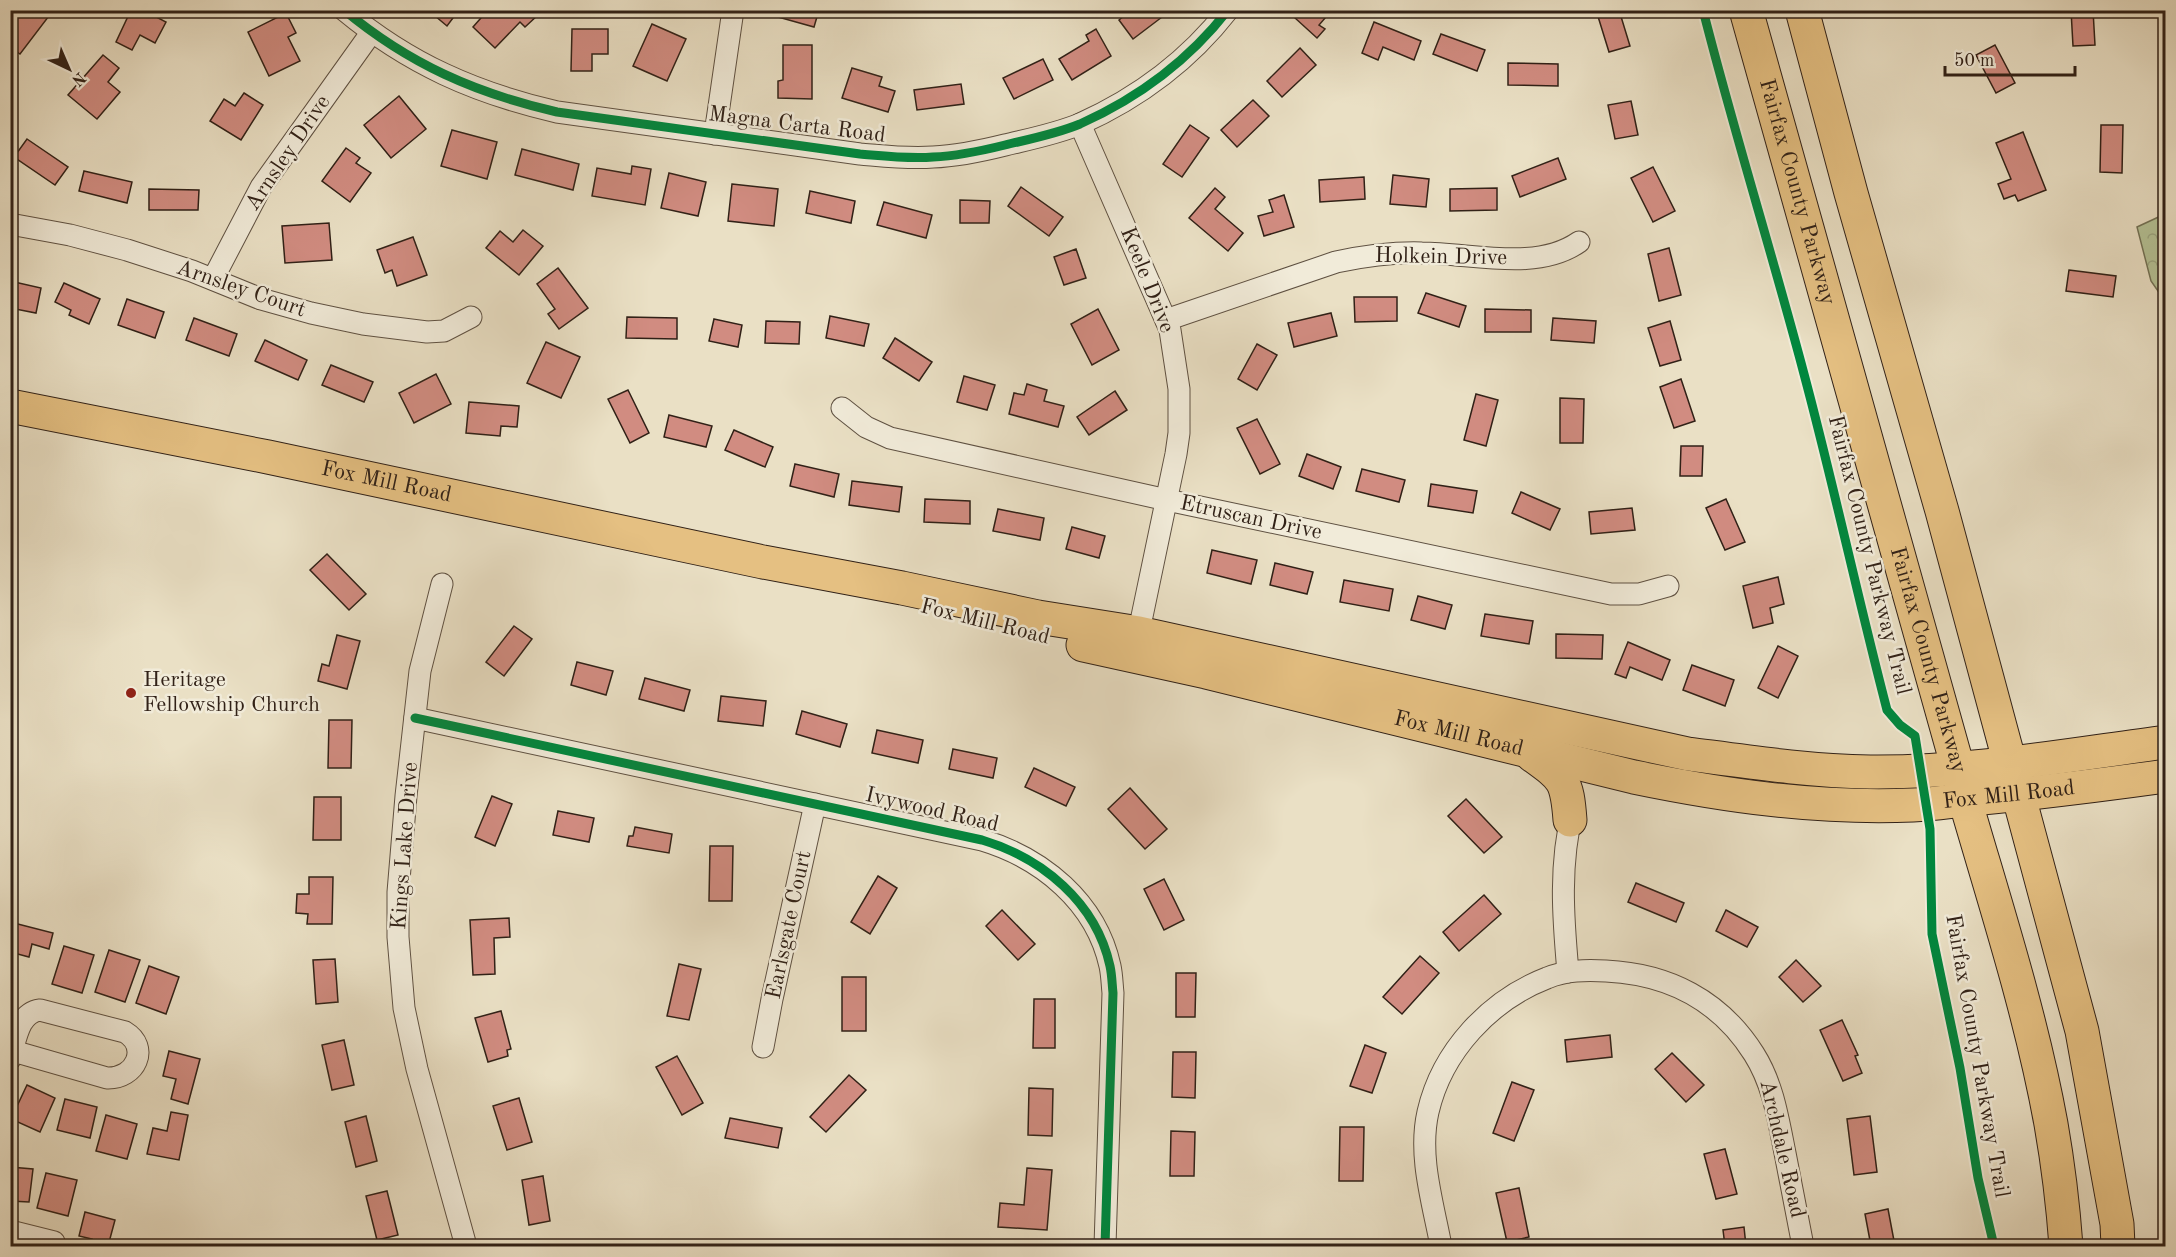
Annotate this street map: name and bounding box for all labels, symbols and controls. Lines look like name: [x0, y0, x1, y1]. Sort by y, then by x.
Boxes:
north arrow: [39, 39, 99, 99]
scale bar: [1945, 39, 2076, 77]
text: 50 m: [1954, 52, 1994, 70]
text: N: [68, 68, 88, 89]
street label: Fairfax County Parkway: [1755, 76, 1839, 308]
street label: Arnsley Drive: [241, 91, 335, 215]
street label: Magna Carta Road: [707, 103, 887, 147]
street label: Keele Drive: [1116, 224, 1178, 336]
street label: Holkein Drive: [1375, 245, 1507, 269]
street label: Arnsley Court: [173, 257, 309, 321]
street label: Fairfax County Parkway Trail: [1824, 413, 1914, 697]
street label: Fox Mill Road: [319, 458, 454, 507]
street label: Etruscan Drive: [1178, 492, 1324, 544]
street label: Fairfax County Parkway: [1886, 544, 1970, 776]
street label: Fox Mill Road: [918, 595, 1052, 649]
place label: Heritage Fellowship Church: [143, 669, 320, 716]
marker: Heritage Fellowship Church: [124, 686, 138, 700]
street label: Fox Mill Road: [1391, 707, 1526, 760]
street label: Kings Lake Drive: [388, 761, 422, 931]
street label: Fox Mill Road: [1941, 777, 2076, 813]
street label: Ivywood Road: [863, 784, 1001, 836]
street label: Earlsgate Court: [763, 849, 815, 1001]
street label: Fairfax County Parkway Trail: [1941, 913, 2013, 1199]
street label: Archdale Road: [1755, 1078, 1809, 1220]

